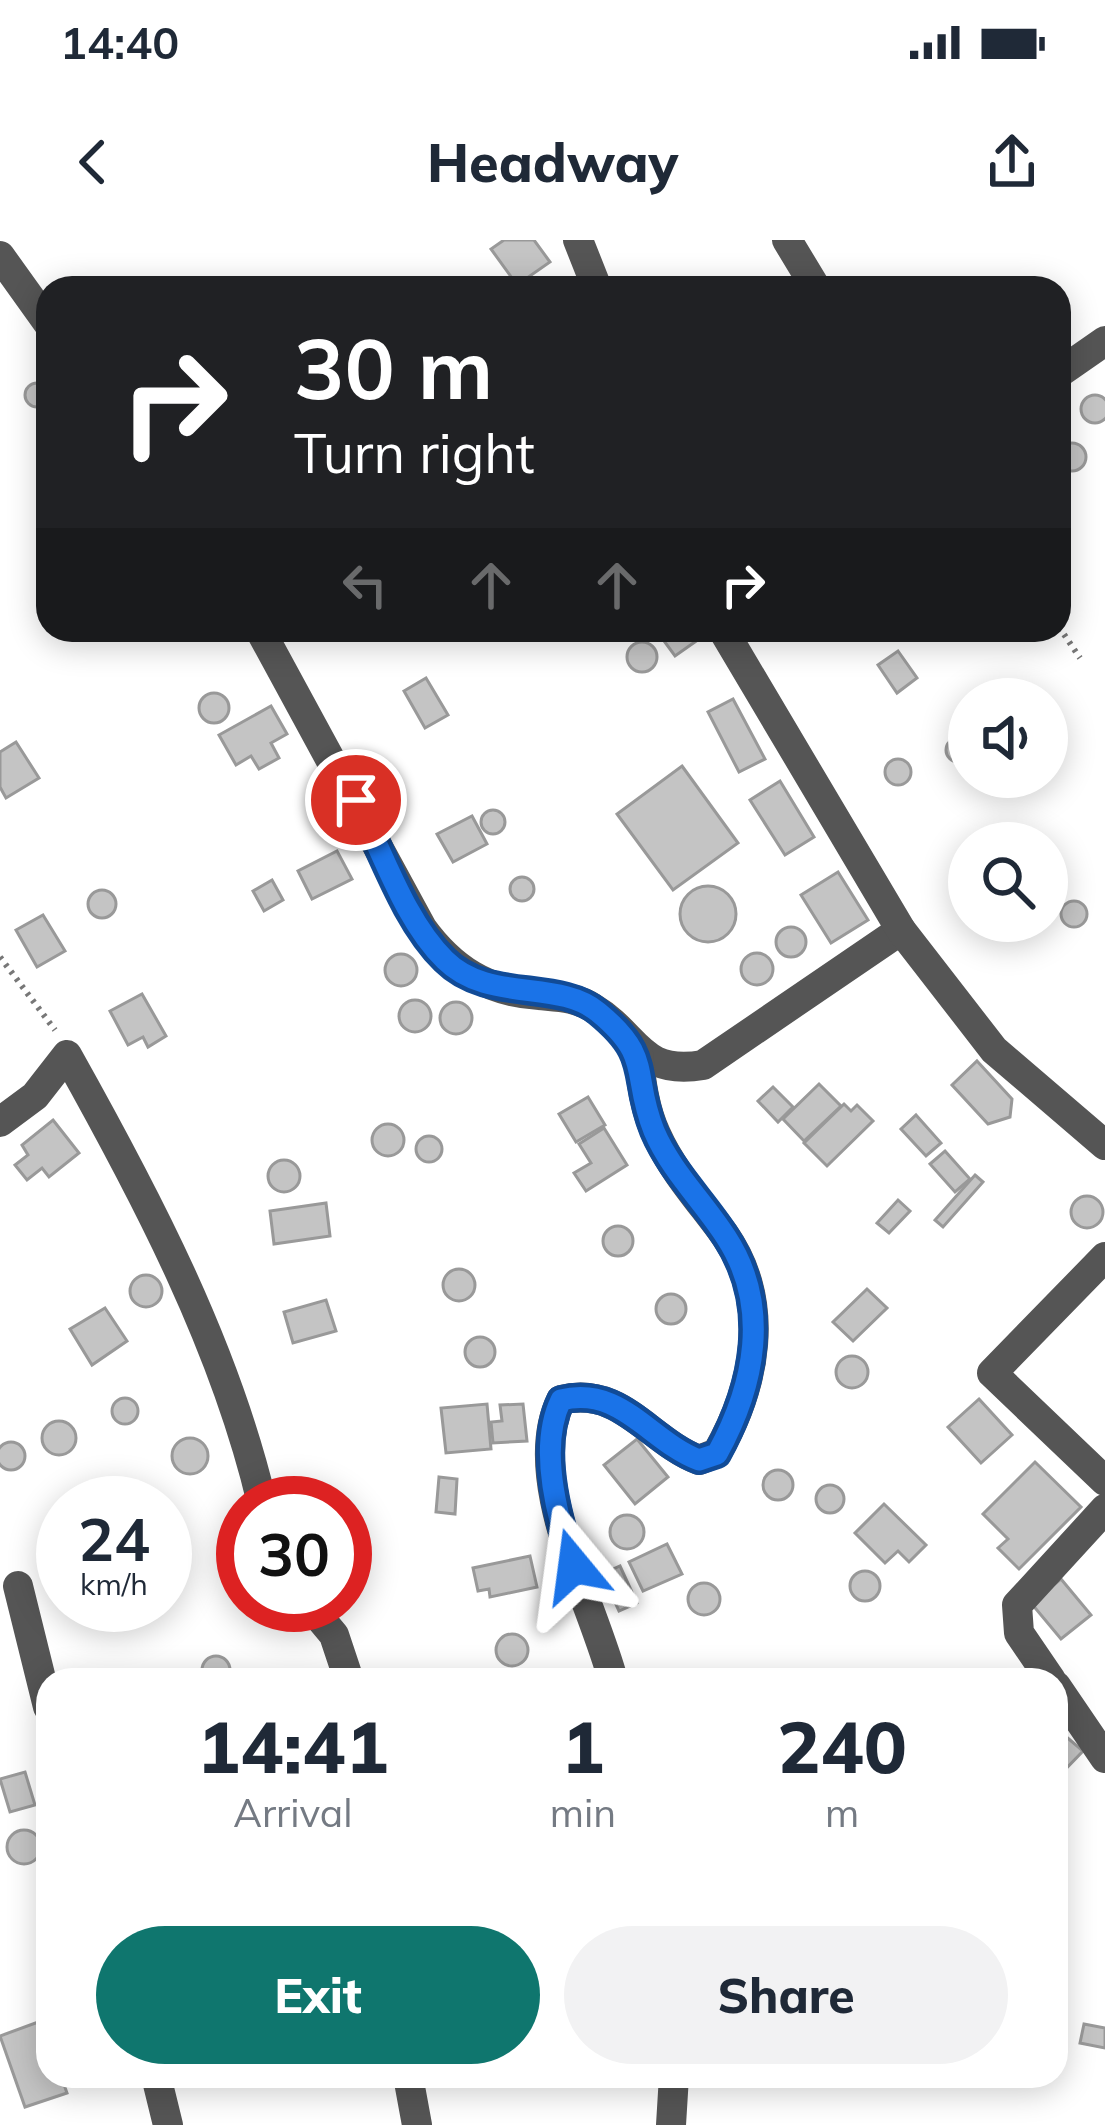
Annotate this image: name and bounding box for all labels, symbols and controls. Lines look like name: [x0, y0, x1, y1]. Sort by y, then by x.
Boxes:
text: 14:40: [60, 14, 179, 70]
text: Headway: [427, 128, 678, 196]
icon: back: [60, 129, 126, 195]
icon: share: [979, 129, 1045, 195]
text: 30 m: [294, 315, 493, 420]
icon: right: [96, 324, 252, 480]
text: Turn right: [294, 419, 535, 487]
icon: left: [332, 552, 398, 618]
icon: ahead: [458, 552, 524, 618]
icon: ahead: [584, 552, 650, 618]
icon: right: [710, 552, 776, 618]
map controls: [948, 678, 1068, 942]
button: sound: [948, 678, 1068, 798]
pin: [305, 749, 407, 851]
icon: arrive: [323, 767, 389, 833]
button: search: [948, 822, 1068, 942]
speed limit sign: 30: [216, 1476, 372, 1632]
text: 24: [78, 1501, 150, 1576]
position arrow: [511, 1503, 637, 1629]
text: km/h: [80, 1565, 148, 1603]
text: 14:41: [197, 1701, 389, 1791]
text: 1: [561, 1701, 605, 1791]
text: 240: [777, 1701, 907, 1791]
text: Arrival: [233, 1788, 353, 1837]
text: min: [550, 1788, 616, 1837]
text: m: [825, 1788, 859, 1837]
button: Exit: [96, 1926, 540, 2064]
button: Share: [564, 1926, 1008, 2064]

